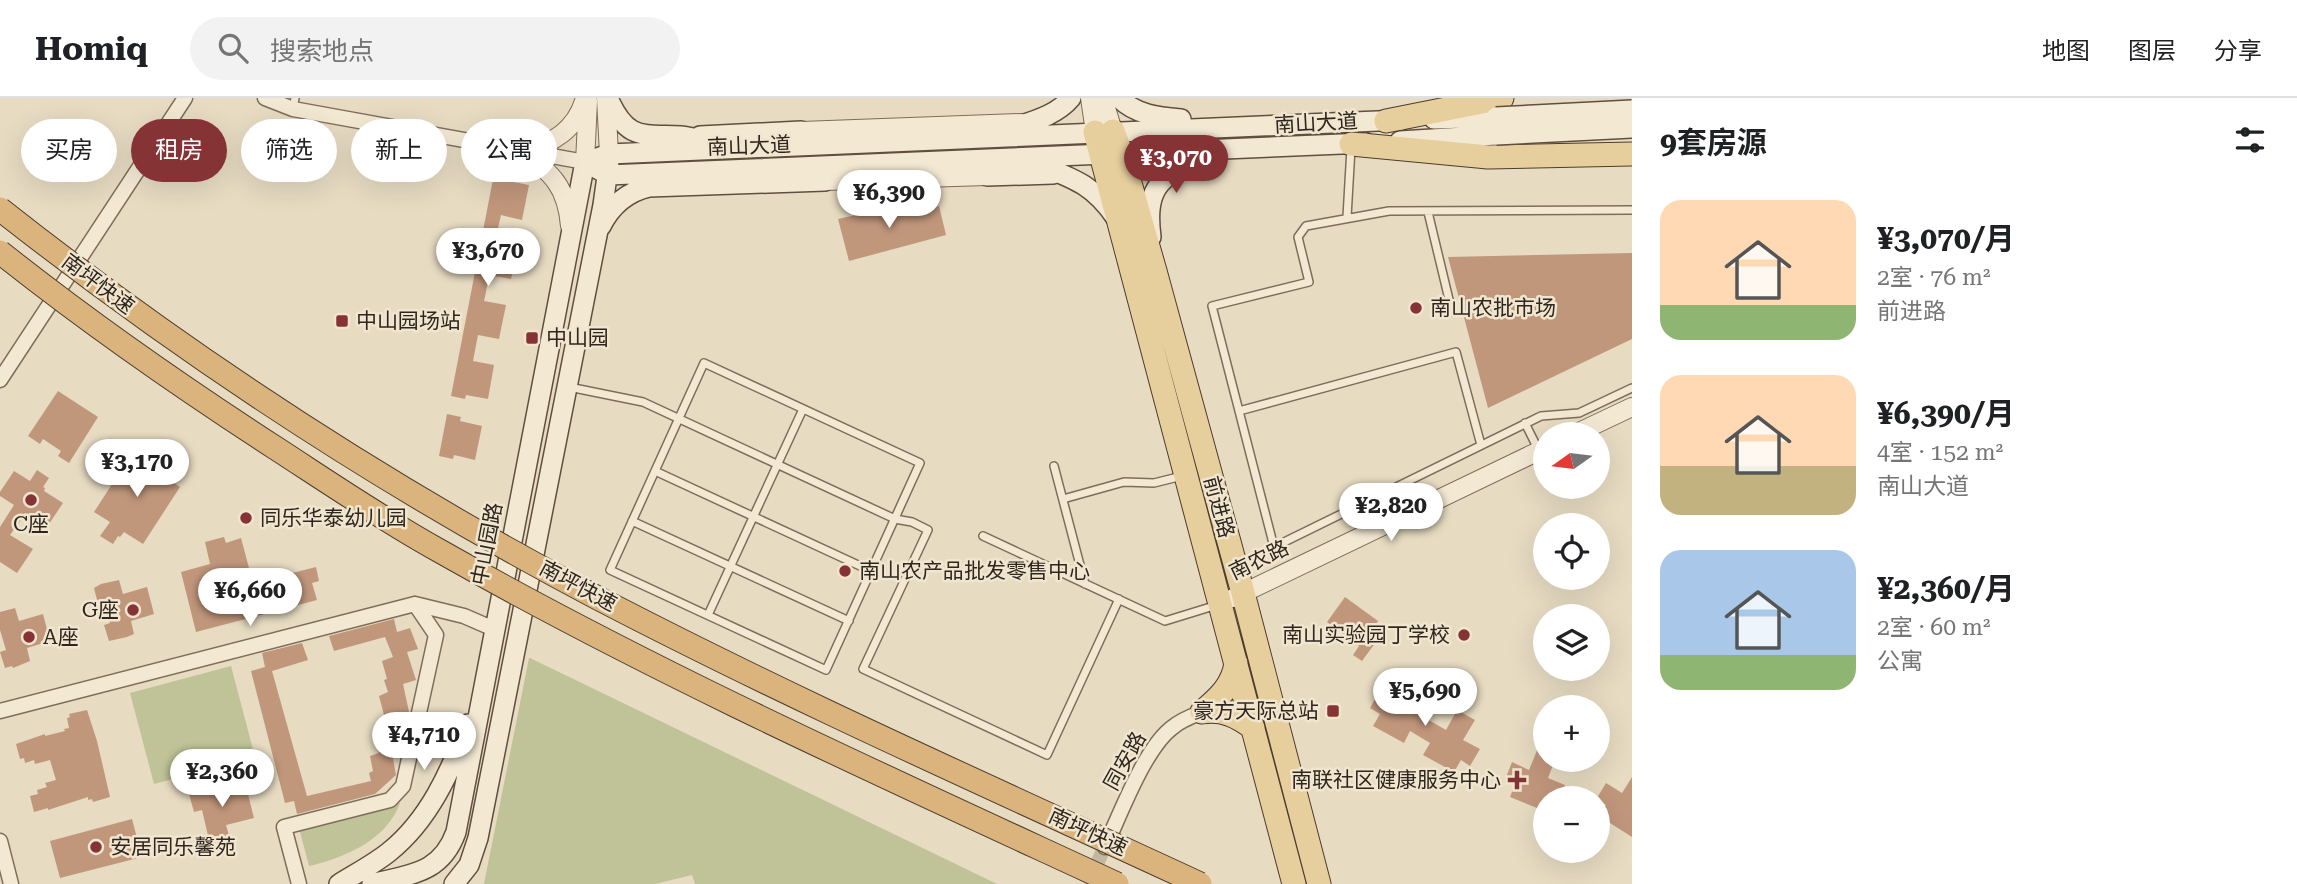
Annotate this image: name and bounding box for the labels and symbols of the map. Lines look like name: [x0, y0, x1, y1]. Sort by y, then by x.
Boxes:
street label: 南山大道: [1273, 109, 1359, 137]
street label: 南山大道: [707, 133, 791, 159]
pin: ¥3,070: [1119, 136, 1233, 195]
pin: ¥6,390: [832, 170, 946, 230]
pin: ¥3,670: [431, 228, 545, 288]
street label: 南坪快速: [57, 249, 139, 319]
place label: 南山农批市场: [1430, 296, 1556, 320]
marker: 南山农批市场: [1408, 300, 1424, 316]
place label: 中山园场站: [356, 309, 461, 333]
marker: 中山园场站: [334, 313, 350, 329]
place label: 中山园: [546, 326, 609, 350]
marker: 中山园: [524, 330, 540, 346]
north arrow: [1533, 422, 1610, 499]
pin: ¥3,170: [80, 440, 194, 499]
street label: 前进路: [1199, 473, 1239, 541]
pin: ¥2,820: [1334, 484, 1448, 543]
marker: C座: [23, 492, 39, 508]
street label: 中山园路: [467, 500, 507, 588]
place label: 同乐华泰幼儿园: [260, 506, 407, 530]
marker: 同乐华泰幼儿园: [238, 510, 254, 526]
place label: C座: [13, 512, 49, 536]
street label: 南农路: [1225, 535, 1293, 585]
street label: 南坪快速: [535, 556, 621, 616]
place label: 南山农产品批发零售中心: [859, 559, 1090, 583]
marker: 南山农产品批发零售中心: [837, 563, 853, 579]
pin: ¥6,660: [193, 568, 307, 628]
place label: G座: [82, 598, 119, 622]
marker: G座: [125, 602, 141, 618]
place label: 南山实验园丁学校: [1282, 623, 1450, 647]
place label: A座: [43, 625, 79, 649]
marker: 南山实验园丁学校: [1456, 627, 1472, 643]
marker: A座: [21, 629, 37, 645]
pin: ¥5,690: [1368, 668, 1482, 728]
place label: 豪方天际总站: [1193, 699, 1319, 723]
marker: 豪方天际总站: [1325, 703, 1341, 719]
pin: ¥4,710: [367, 712, 481, 772]
street label: 同安路: [1099, 728, 1151, 794]
pin: ¥2,360: [165, 750, 279, 809]
place label: 南联社区健康服务中心: [1291, 768, 1501, 792]
marker: 南联社区健康服务中心: [1507, 770, 1527, 790]
street label: 南坪快速: [1045, 803, 1131, 861]
place label: 安居同乐馨苑: [110, 835, 236, 859]
marker: 安居同乐馨苑: [88, 839, 104, 855]

